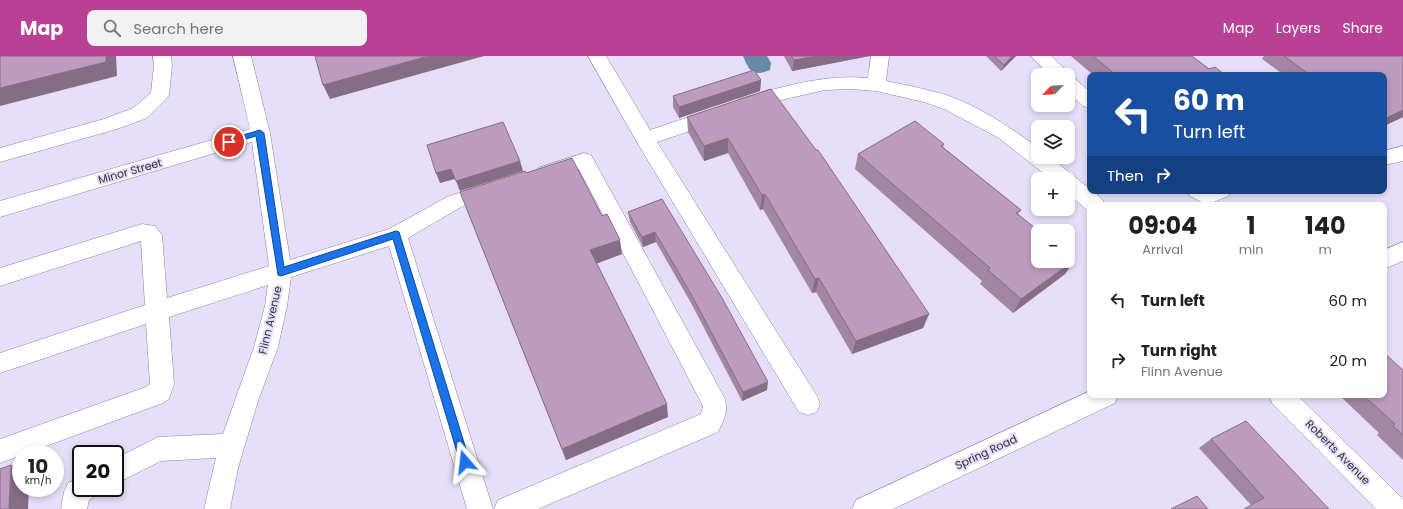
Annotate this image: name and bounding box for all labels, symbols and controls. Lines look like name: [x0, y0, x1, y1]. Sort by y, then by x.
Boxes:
search box: [87, 10, 367, 46]
text: Map: [20, 15, 63, 42]
icon: search: [101, 17, 123, 39]
text: Search here: [133, 18, 224, 39]
text: Map: [1223, 18, 1254, 38]
text: Layers: [1276, 18, 1320, 38]
text: Share: [1342, 18, 1383, 38]
north arrow: [1031, 68, 1075, 112]
map controls: [1031, 68, 1075, 268]
text: 60 m: [1173, 81, 1245, 120]
icon: left: [1107, 88, 1159, 140]
text: Turn left: [1173, 119, 1245, 144]
button: layers: [1031, 120, 1075, 164]
pin: [212, 125, 246, 159]
icon: arrive: [218, 131, 240, 153]
street label: Minor Street: [96, 154, 164, 188]
icon: right: [1152, 164, 1174, 186]
text: Then: [1107, 165, 1144, 186]
button: +: [1031, 172, 1075, 216]
text: 09:04: [1128, 209, 1197, 242]
text: 1: [1247, 209, 1256, 242]
text: 140: [1305, 209, 1346, 242]
button: −: [1031, 224, 1075, 268]
text: Arrival: [1142, 240, 1183, 259]
text: min: [1239, 240, 1264, 259]
text: m: [1319, 240, 1332, 259]
street label: Flinn Avenue: [254, 284, 286, 356]
icon: left: [1107, 289, 1129, 311]
text: Turn left: [1141, 290, 1205, 311]
text: 60 m: [1329, 290, 1367, 311]
text: Turn right: [1141, 340, 1217, 361]
icon: right: [1107, 349, 1129, 371]
text: 20 m: [1329, 350, 1367, 371]
text: Flinn Avenue: [1141, 362, 1223, 381]
street label: Roberts Avenue: [1302, 416, 1374, 488]
street label: Spring Road: [952, 431, 1020, 473]
position arrow: [444, 441, 486, 483]
speed limit sign: 20: [72, 445, 124, 497]
text: 10: [28, 452, 48, 480]
text: km/h: [25, 473, 51, 488]

